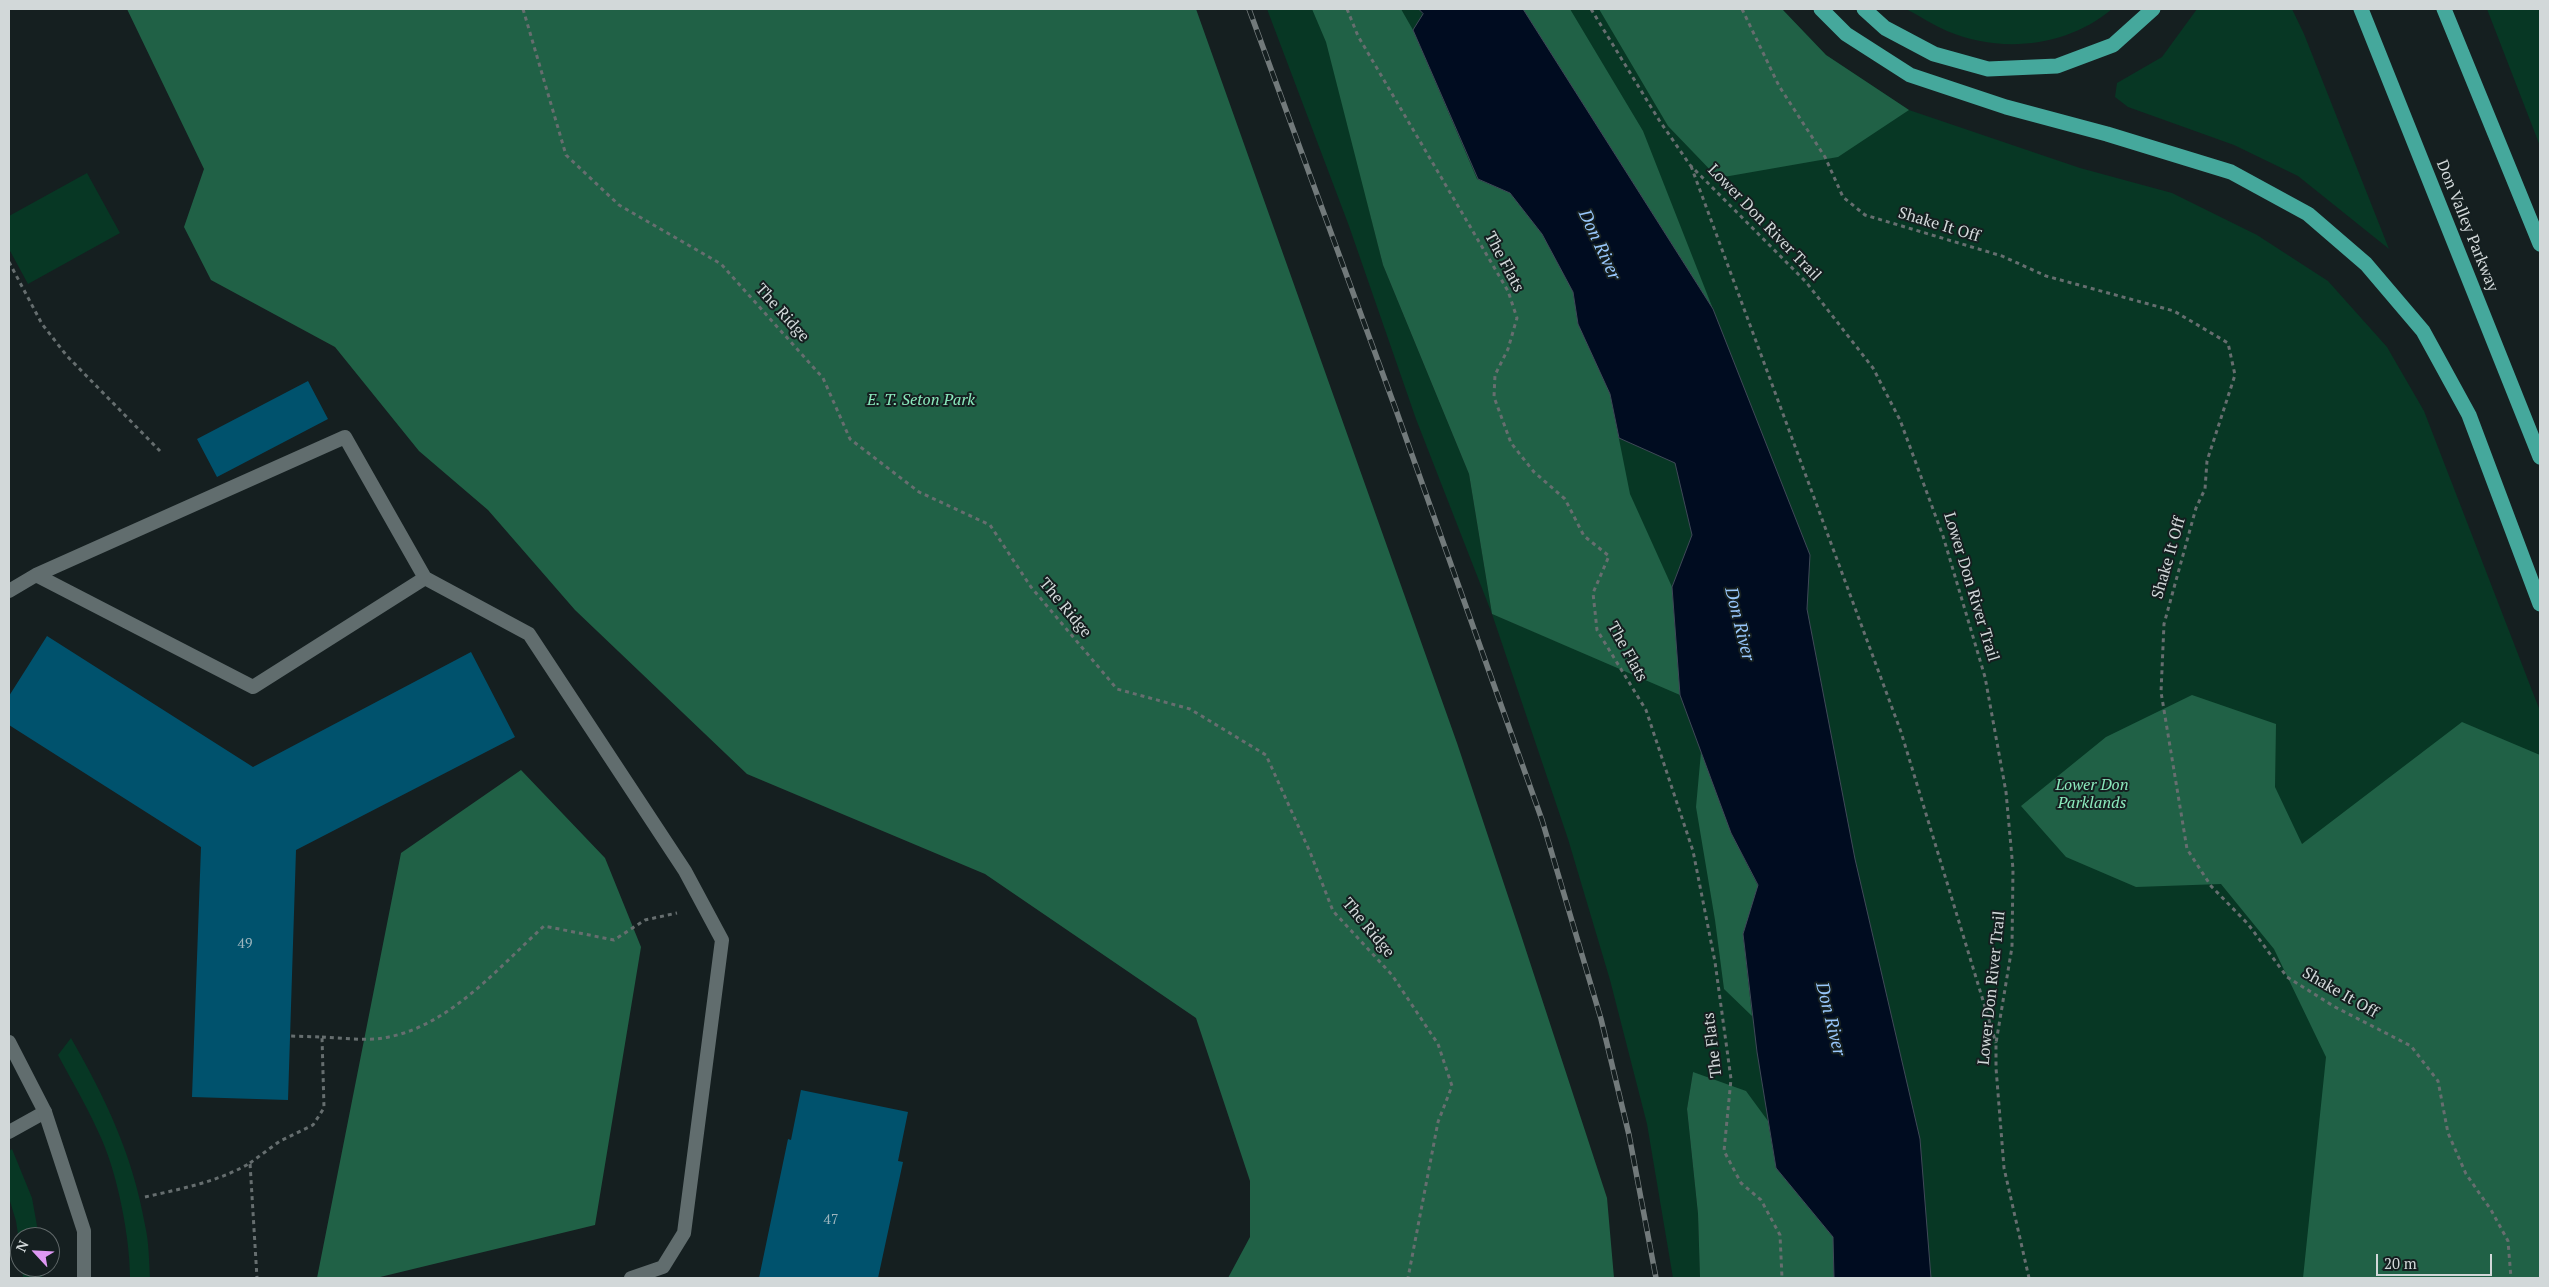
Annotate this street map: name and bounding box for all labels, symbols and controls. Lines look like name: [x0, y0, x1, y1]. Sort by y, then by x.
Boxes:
street label: Don Valley Parkway: [2432, 157, 2502, 295]
street label: Lower Don River Trail: [1703, 161, 1825, 285]
street label: Shake It Off: [1896, 203, 1982, 247]
water label: Don River: [1573, 206, 1625, 284]
street label: The Flats: [1480, 228, 1528, 296]
street label: The Ridge: [751, 280, 813, 346]
park label: E. T. Seton Park: [867, 390, 975, 410]
street label: Lower Don River Trail: [1939, 510, 2003, 664]
street label: Shake It Off: [2148, 515, 2190, 601]
street label: The Ridge: [1035, 574, 1095, 642]
water label: Don River: [1719, 585, 1759, 663]
street label: The Flats: [1603, 619, 1651, 685]
park label: Lower Don Parklands: [2055, 775, 2129, 813]
street label: The Ridge: [1338, 894, 1398, 962]
street label: Lower Don River Trail: [1974, 910, 2010, 1066]
house number: 49: [238, 936, 252, 952]
street label: Shake It Off: [2299, 964, 2381, 1022]
water label: Don River: [1810, 980, 1850, 1058]
street label: The Flats: [1699, 1011, 1727, 1079]
house number: 47: [824, 1212, 838, 1228]
north arrow: [10, 1227, 60, 1277]
text: N: [11, 1237, 33, 1255]
scale bar: [2379, 1244, 2495, 1276]
text: 20 m: [2384, 1253, 2417, 1273]

